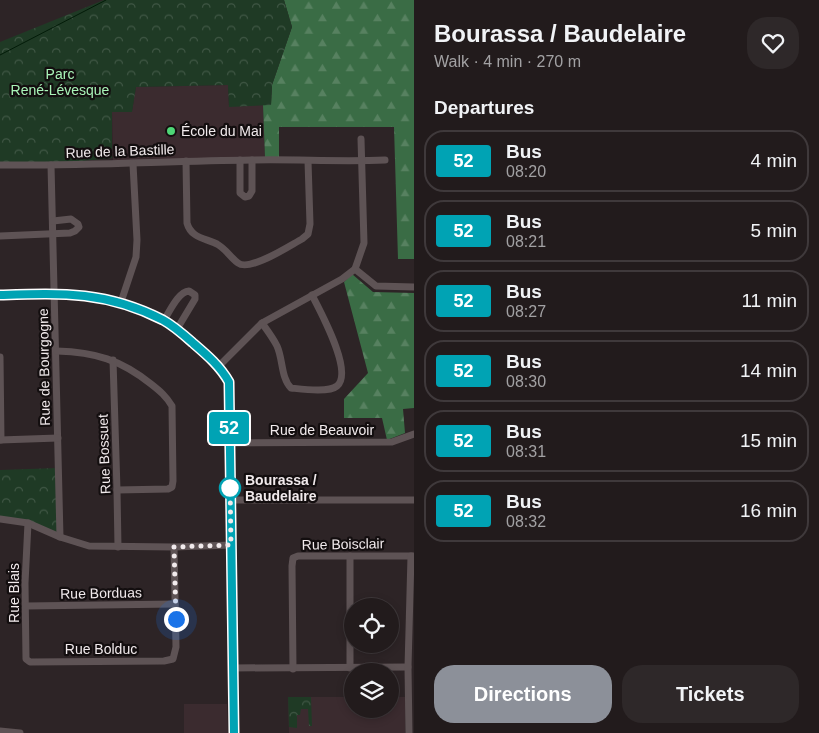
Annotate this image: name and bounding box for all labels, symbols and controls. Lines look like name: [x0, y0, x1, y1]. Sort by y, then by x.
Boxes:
button: heart: [747, 17, 799, 69]
text: Bourassa / Baudelaire: [434, 20, 686, 47]
text: Walk · 4 min · 270 m: [434, 53, 581, 70]
park label: Parc René-Lévesque: [11, 66, 110, 98]
text: Departures: [434, 97, 534, 118]
place label: École du Mai: [181, 123, 262, 139]
marker: École du Mai: [165, 125, 177, 137]
street label: Rue de la Bastille: [65, 141, 175, 161]
text: Bus: [506, 141, 542, 162]
text: 4 min: [751, 150, 797, 171]
text: 52: [453, 151, 474, 171]
text: 08:20: [506, 163, 546, 180]
text: Bus: [506, 211, 542, 232]
text: 5 min: [751, 220, 797, 241]
text: 52: [453, 221, 474, 241]
text: 08:21: [506, 233, 546, 250]
text: Bus: [506, 281, 542, 302]
text: 11 min: [741, 290, 797, 311]
text: 52: [453, 291, 474, 311]
text: 08:27: [506, 303, 546, 320]
street label: Rue de Bourgogne: [35, 308, 53, 426]
text: Bus: [506, 351, 542, 372]
text: 14 min: [740, 360, 797, 381]
text: 52: [453, 361, 474, 381]
text: 08:30: [506, 373, 546, 390]
line badge: 52: [206, 412, 252, 444]
street label: Rue Bossuet: [95, 414, 113, 494]
text: 52: [219, 418, 239, 438]
text: Bus: [506, 421, 542, 442]
street label: Rue de Beauvoir: [270, 422, 374, 438]
text: 15 min: [740, 430, 797, 451]
text: 52: [453, 431, 474, 451]
text: 08:31: [506, 443, 546, 460]
place label: Bourassa / Baudelaire: [245, 472, 317, 504]
marker: Bourassa / Baudelaire: [219, 477, 241, 499]
text: Bus: [506, 491, 542, 512]
text: 16 min: [740, 500, 797, 521]
text: 52: [453, 501, 474, 521]
text: 08:32: [506, 513, 546, 530]
street label: Rue Boisclair: [302, 535, 385, 553]
street label: Rue Blais: [6, 563, 22, 623]
street label: Rue Borduas: [60, 584, 142, 602]
map controls: [344, 598, 399, 718]
button: locate: [344, 598, 399, 653]
your location: [164, 607, 189, 632]
street label: Rue Bolduc: [65, 641, 137, 657]
button: layers: [344, 663, 399, 718]
button: Directions: [434, 665, 612, 723]
button: Tickets: [622, 665, 799, 723]

